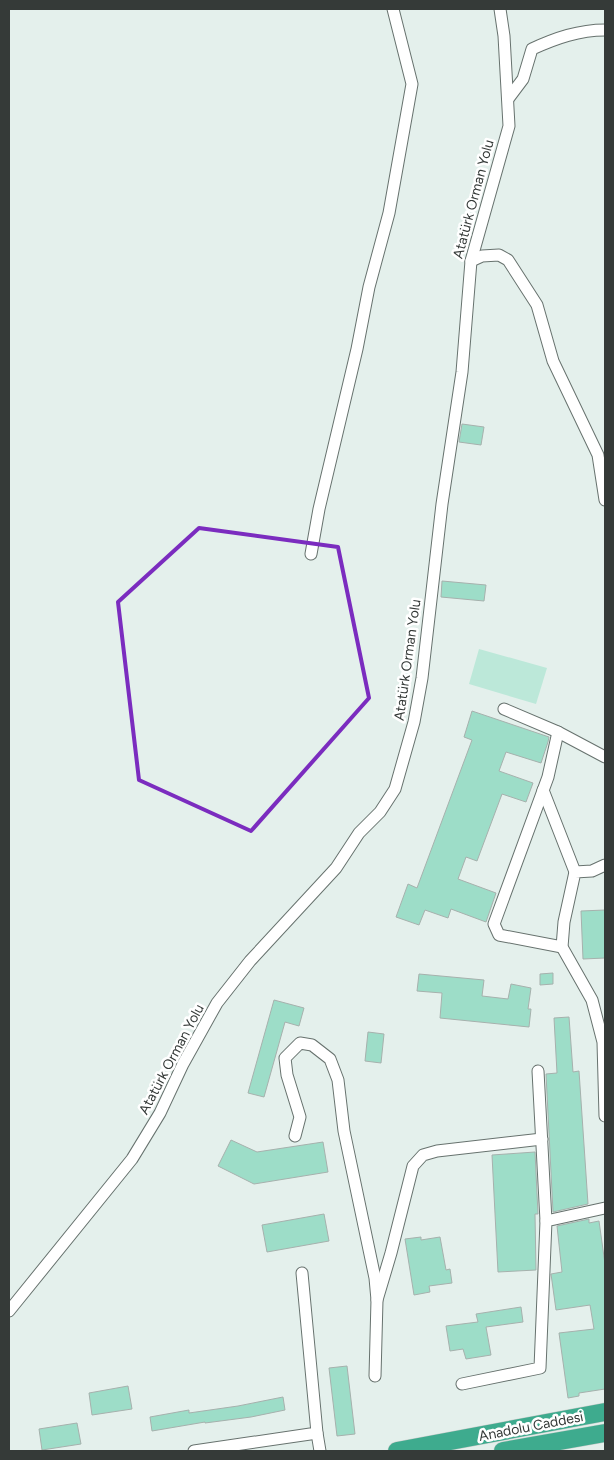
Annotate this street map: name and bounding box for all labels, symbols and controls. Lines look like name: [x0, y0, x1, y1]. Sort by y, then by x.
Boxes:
street label: Atatürk Orman Yolu: [449, 138, 498, 260]
street label: Atatürk Orman Yolu: [391, 598, 424, 722]
street label: Atatürk Orman Yolu: [135, 1001, 208, 1117]
street label: Anadolu Caddesi: [477, 1408, 585, 1445]

